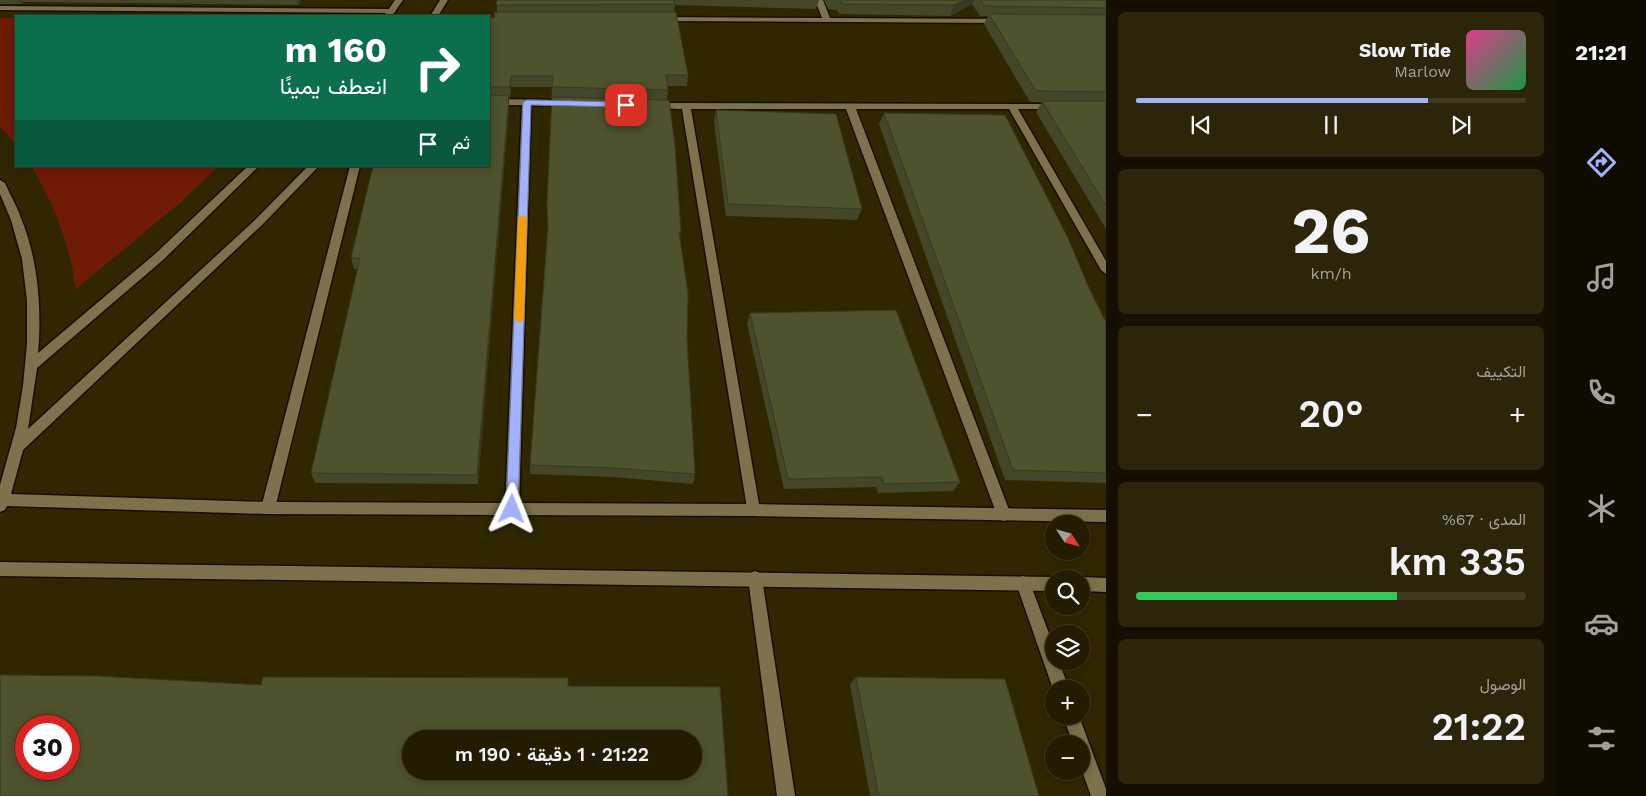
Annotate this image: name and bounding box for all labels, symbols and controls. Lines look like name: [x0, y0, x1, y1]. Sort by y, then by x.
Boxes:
text: 160 m: [285, 29, 387, 71]
icon: right: [405, 35, 470, 100]
text: Slow Tide: [1359, 39, 1451, 62]
text: 21:21: [1575, 40, 1627, 65]
text: Marlow: [1394, 62, 1451, 81]
text: انعطف يمينًا: [280, 74, 387, 99]
pin: [605, 84, 647, 126]
icon: arrive: [612, 91, 640, 119]
icon: previous: [1187, 111, 1215, 139]
icon: pause: [1317, 111, 1345, 139]
icon: next: [1447, 111, 1475, 139]
icon: arrive: [414, 130, 442, 158]
text: ثم: [452, 131, 470, 154]
icon: directions: [1584, 145, 1619, 180]
text: 26: [1292, 193, 1370, 269]
icon: music: [1584, 260, 1619, 295]
text: km/h: [1310, 264, 1352, 283]
text: التكييف: [1476, 362, 1526, 381]
icon: phone: [1584, 375, 1619, 410]
text: 20°: [1299, 392, 1363, 436]
text: −: [1136, 398, 1153, 431]
text: +: [1509, 398, 1526, 431]
position arrow: [485, 482, 537, 534]
icon: climate: [1584, 491, 1619, 526]
text: المدى · 67%: [1442, 510, 1526, 529]
north arrow: [1045, 515, 1090, 560]
map controls: [1045, 515, 1090, 780]
text: 335 km: [1389, 540, 1526, 584]
button: search: [1045, 570, 1090, 615]
icon: car: [1584, 606, 1619, 641]
button: layers: [1045, 625, 1090, 670]
text: الوصول: [1480, 675, 1526, 694]
button: +: [1045, 680, 1090, 725]
text: 21:22: [1431, 705, 1526, 749]
speed limit sign: 30: [15, 715, 80, 780]
icon: filters: [1584, 721, 1619, 756]
button: −: [1045, 735, 1090, 780]
text: 21:22 · 1 دقيقة · 190 m: [455, 743, 649, 766]

